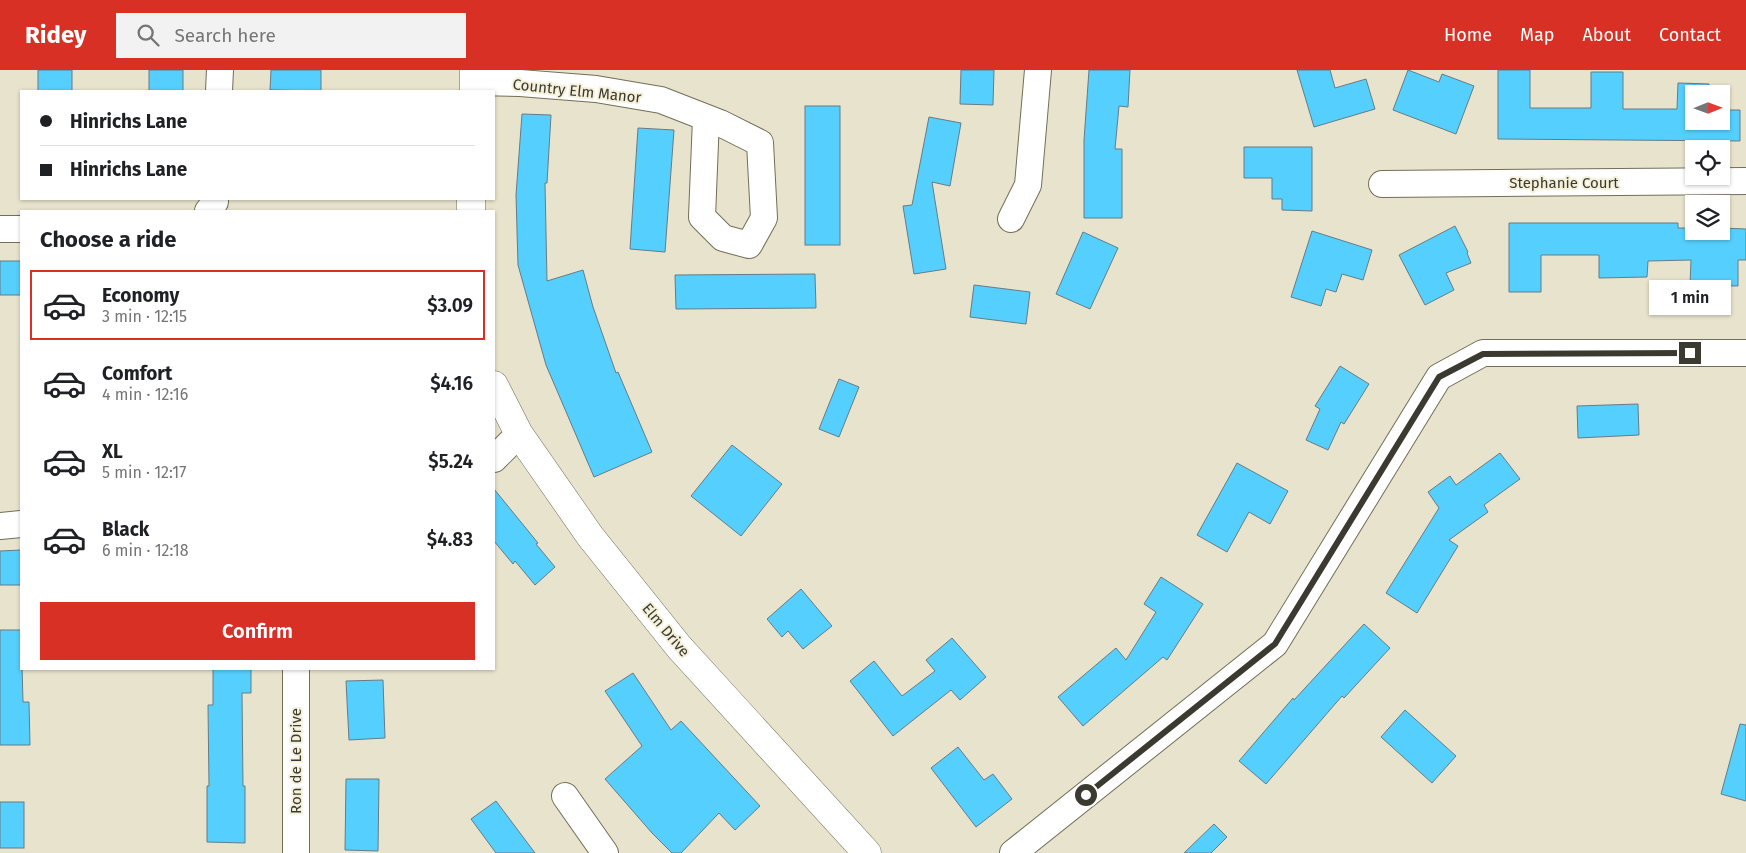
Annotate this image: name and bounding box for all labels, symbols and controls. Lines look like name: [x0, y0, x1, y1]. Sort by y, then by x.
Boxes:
search box: [116, 13, 466, 58]
text: Ridey: [25, 21, 86, 49]
icon: search: [134, 21, 162, 49]
text: Search here: [174, 24, 276, 47]
text: Home: [1444, 24, 1492, 46]
text: Map: [1520, 24, 1554, 46]
text: About: [1582, 24, 1631, 46]
text: Contact: [1659, 24, 1721, 46]
street label: Country Elm Manor: [512, 75, 642, 107]
north arrow: [1685, 85, 1730, 130]
map controls: [1685, 85, 1730, 240]
text: Hinrichs Lane: [70, 110, 187, 133]
button: locate: [1685, 140, 1730, 185]
text: Hinrichs Lane: [70, 158, 187, 181]
street label: Stephanie Court: [1509, 174, 1619, 192]
button: layers: [1685, 195, 1730, 240]
text: Choose a ride: [40, 226, 176, 253]
callout: 1 min: [1649, 280, 1731, 316]
icon: car: [42, 283, 87, 328]
text: Economy: [102, 284, 179, 307]
text: 1 min: [1671, 288, 1709, 307]
text: $3.09: [427, 294, 473, 317]
text: 3 min · 12:15: [102, 307, 187, 326]
route end: [1679, 342, 1701, 364]
icon: car: [42, 361, 87, 406]
text: Comfort: [102, 362, 172, 385]
text: $4.16: [430, 372, 473, 395]
text: 4 min · 12:16: [102, 385, 188, 404]
icon: car: [42, 439, 87, 484]
text: XL: [102, 440, 123, 463]
text: $5.24: [428, 450, 473, 473]
text: 5 min · 12:17: [102, 463, 186, 482]
icon: car: [42, 517, 87, 562]
text: Black: [102, 518, 149, 541]
text: $4.83: [427, 528, 473, 551]
text: 6 min · 12:18: [102, 541, 188, 560]
street label: Elm Drive: [638, 600, 694, 660]
button: Confirm: [40, 602, 475, 660]
street label: Ron de Le Drive: [287, 708, 305, 814]
route start: [1075, 784, 1097, 806]

